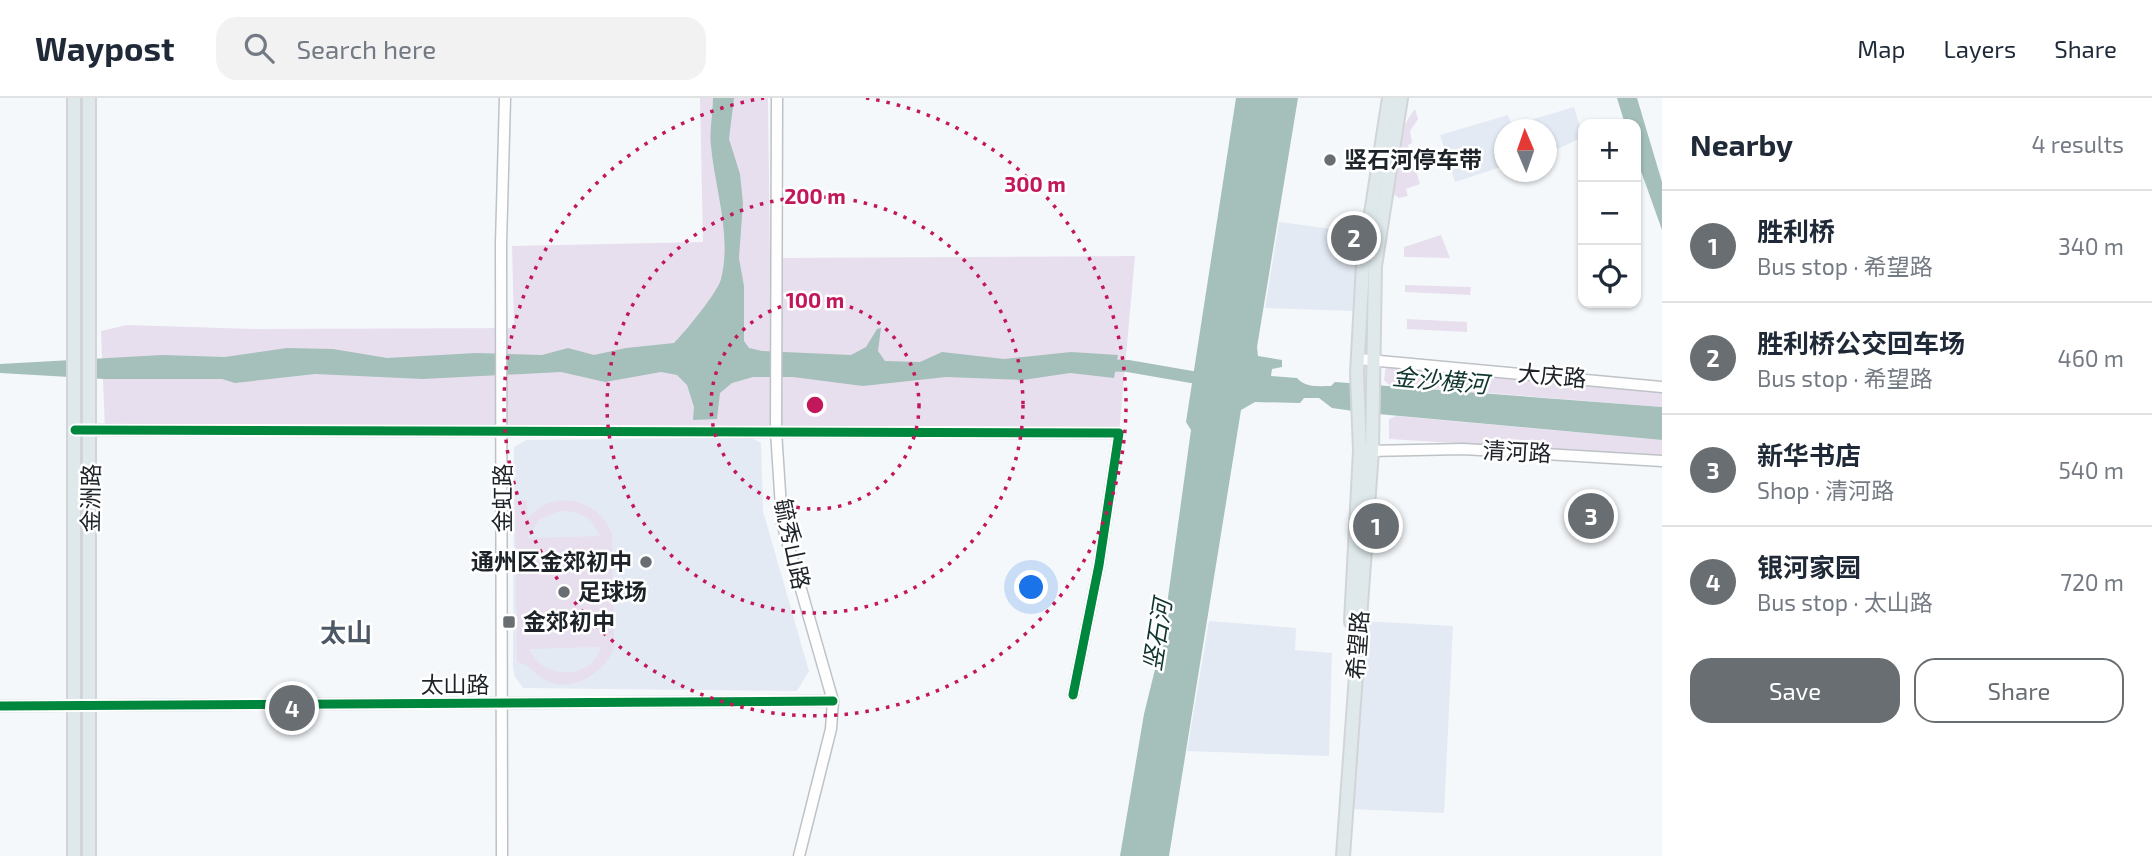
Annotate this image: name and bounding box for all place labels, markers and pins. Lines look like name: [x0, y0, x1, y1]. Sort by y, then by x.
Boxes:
place label: 竖石河停车带: [1344, 145, 1482, 173]
marker: 竖石河停车带: [1322, 152, 1338, 168]
pin: 2: [1331, 212, 1377, 264]
centre of rings: [803, 393, 827, 417]
pin: 3: [1568, 490, 1614, 542]
pin: 1: [1353, 500, 1399, 552]
place label: 通州区金郊初中: [471, 547, 632, 575]
marker: 通州区金郊初中: [638, 554, 654, 570]
place label: 足球场: [578, 577, 647, 605]
marker: 足球场: [556, 584, 572, 600]
place label: 金郊初中: [523, 607, 615, 635]
marker: 金郊初中: [501, 614, 517, 630]
pin: 4: [269, 682, 315, 734]

